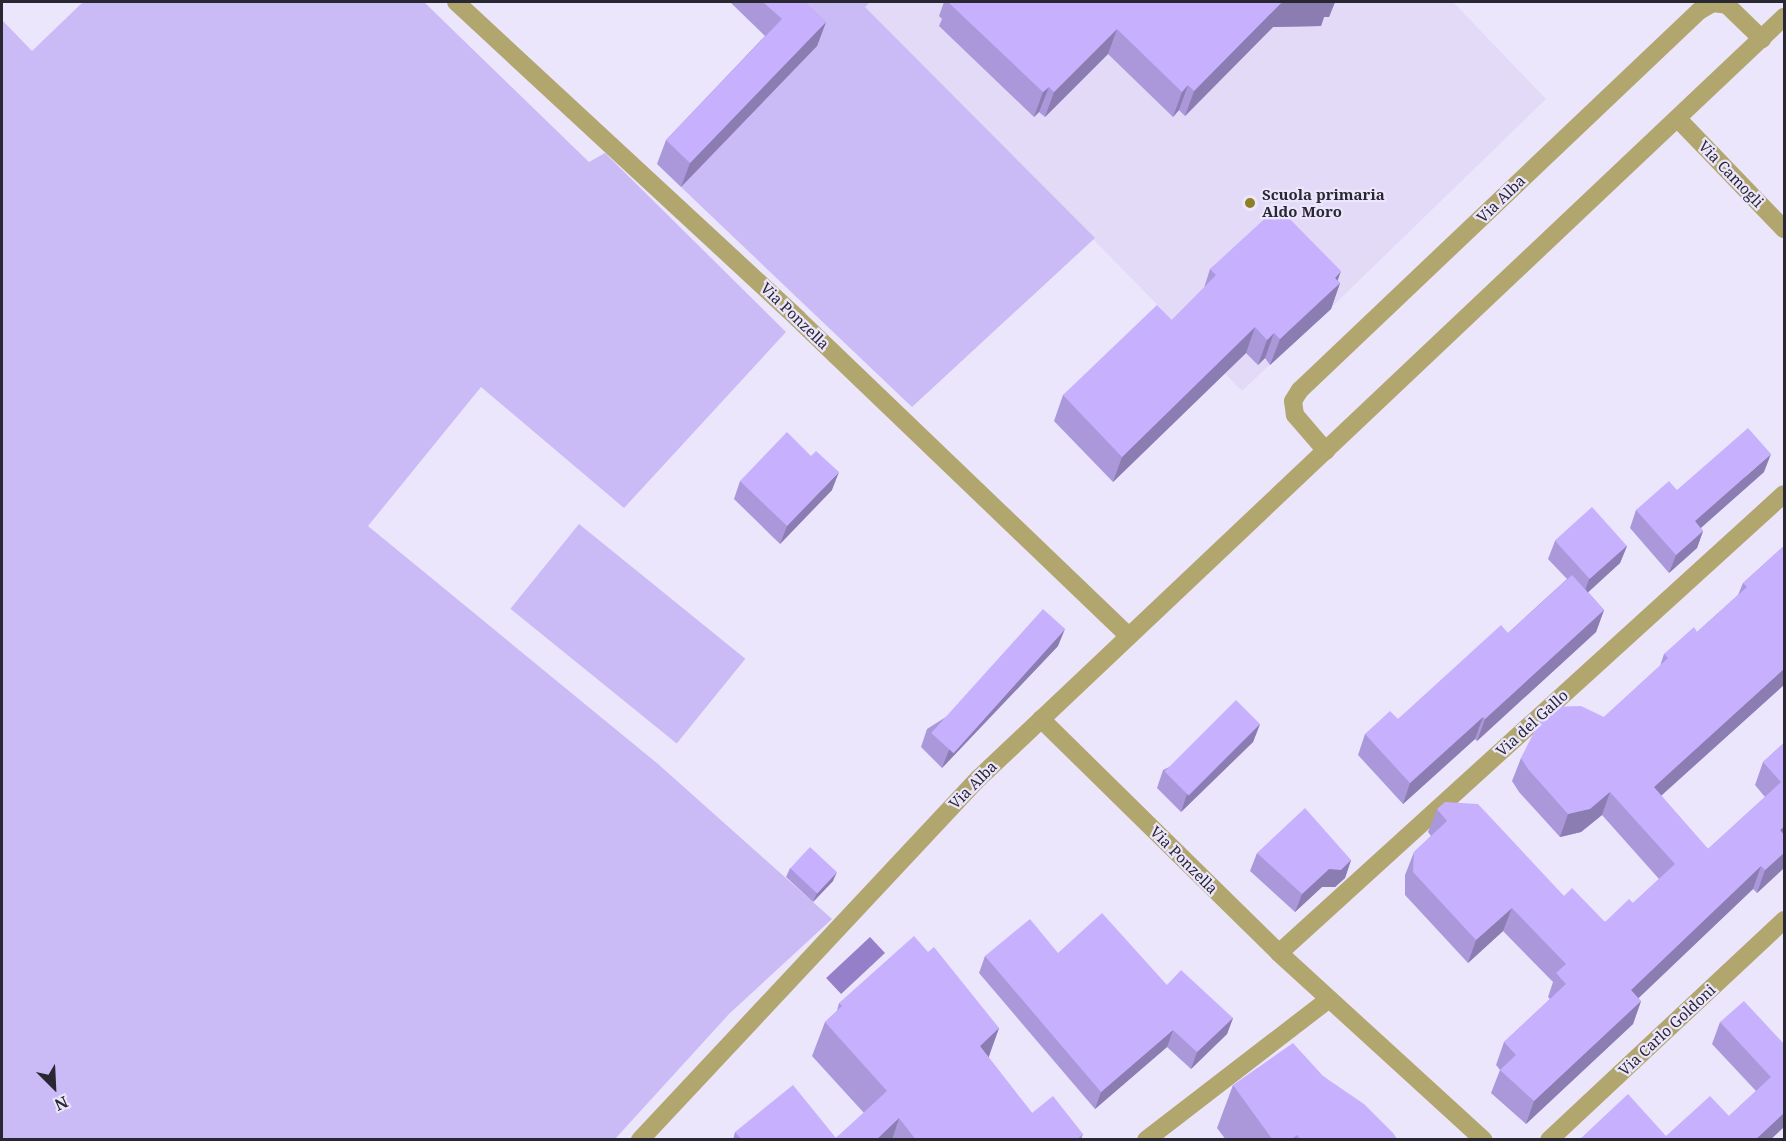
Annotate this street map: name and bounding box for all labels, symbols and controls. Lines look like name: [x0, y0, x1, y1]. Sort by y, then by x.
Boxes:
street label: Via Camogli: [1695, 137, 1767, 211]
street label: Via Alba: [1473, 172, 1529, 226]
place label: Scuola primaria Aldo Moro: [1262, 185, 1385, 220]
marker: Scuola primaria Aldo Moro: [1243, 196, 1257, 210]
street label: Via Ponzella: [757, 279, 833, 353]
street label: Via del Gallo: [1492, 686, 1572, 760]
street label: Via Alba: [945, 757, 1001, 813]
street label: Via Ponzella: [1146, 822, 1222, 898]
street label: Via Carlo Goldoni: [1615, 981, 1719, 1079]
north arrow: [24, 1057, 84, 1117]
text: N: [51, 1091, 72, 1116]

